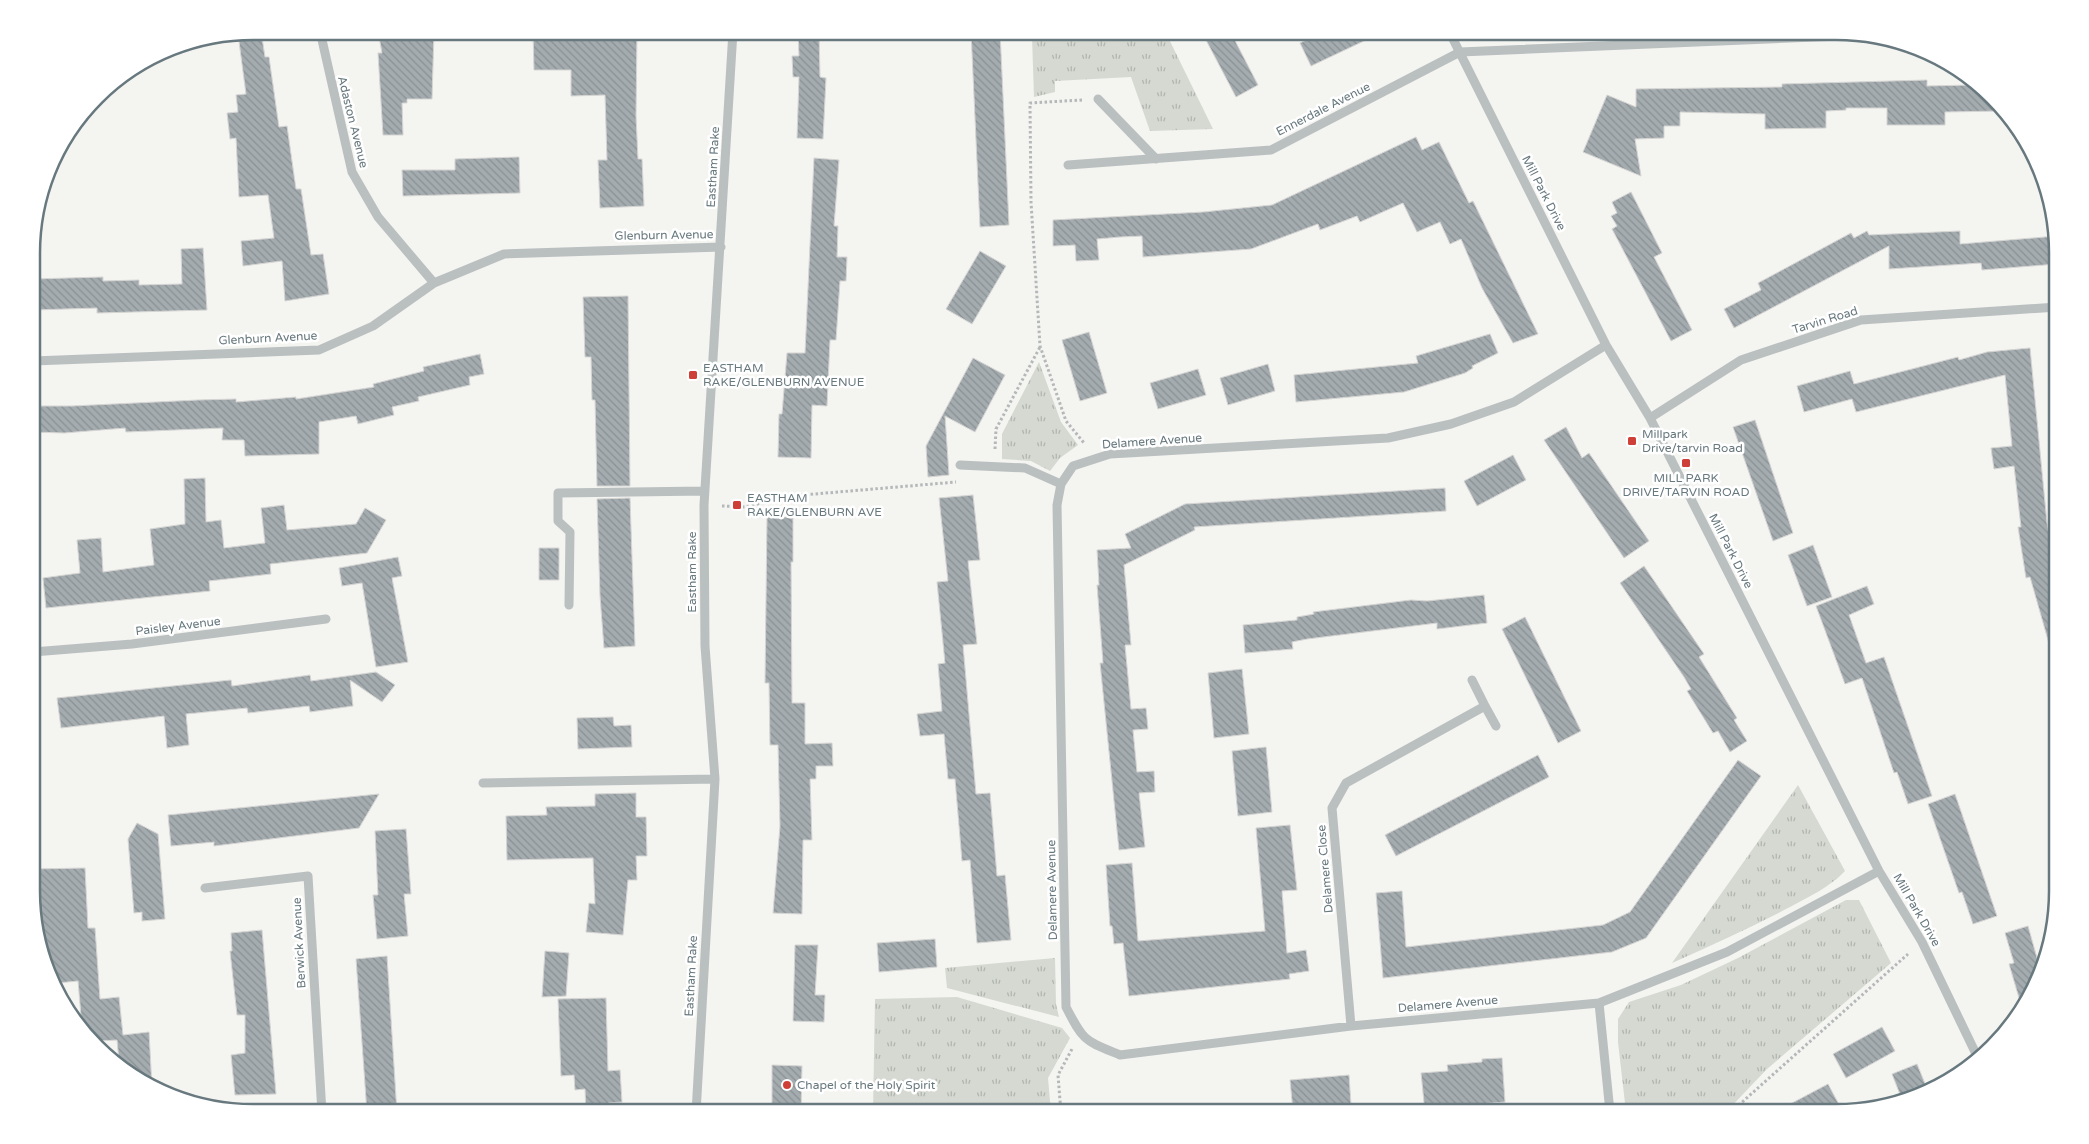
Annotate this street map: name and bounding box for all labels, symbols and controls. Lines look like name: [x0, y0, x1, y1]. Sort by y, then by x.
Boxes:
street label: Adaston Avenue: [335, 75, 371, 169]
street label: Ennerdale Avenue: [1274, 79, 1372, 139]
street label: Eastham Rake: [704, 126, 722, 208]
street label: Mill Park Drive: [1519, 153, 1569, 233]
street label: Glenburn Avenue: [614, 227, 714, 243]
street label: Tarvin Road: [1791, 303, 1859, 337]
street label: Glenburn Avenue: [218, 328, 318, 348]
place label: EASTHAM RAKE/GLENBURN AVENUE: [703, 361, 865, 389]
marker: EASTHAM RAKE/GLENBURN AVENUE: [687, 369, 699, 381]
place label: Millpark Drive/tarvin Road: [1642, 427, 1743, 455]
street label: Delamere Avenue: [1101, 431, 1203, 451]
marker: Millpark Drive/tarvin Road: [1626, 435, 1638, 447]
marker: MILL PARK DRIVE/TARVIN ROAD: [1680, 457, 1692, 469]
place label: MILL PARK DRIVE/TARVIN ROAD: [1623, 471, 1749, 499]
place label: EASTHAM RAKE/GLENBURN AVE: [747, 491, 882, 519]
marker: EASTHAM RAKE/GLENBURN AVE: [731, 499, 743, 511]
street label: Mill Park Drive: [1706, 511, 1756, 591]
street label: Eastham Rake: [685, 531, 699, 613]
street label: Paisley Avenue: [135, 614, 221, 638]
street label: Delamere Close: [1314, 824, 1336, 914]
street label: Delamere Avenue: [1044, 839, 1060, 940]
street label: Mill Park Drive: [1890, 871, 1944, 949]
street label: Berwick Avenue: [290, 897, 308, 989]
street label: Eastham Rake: [682, 935, 700, 1017]
street label: Delamere Avenue: [1397, 993, 1499, 1015]
place label: Chapel of the Holy Spirit: [797, 1078, 936, 1092]
marker: Chapel of the Holy Spirit: [781, 1079, 793, 1091]

